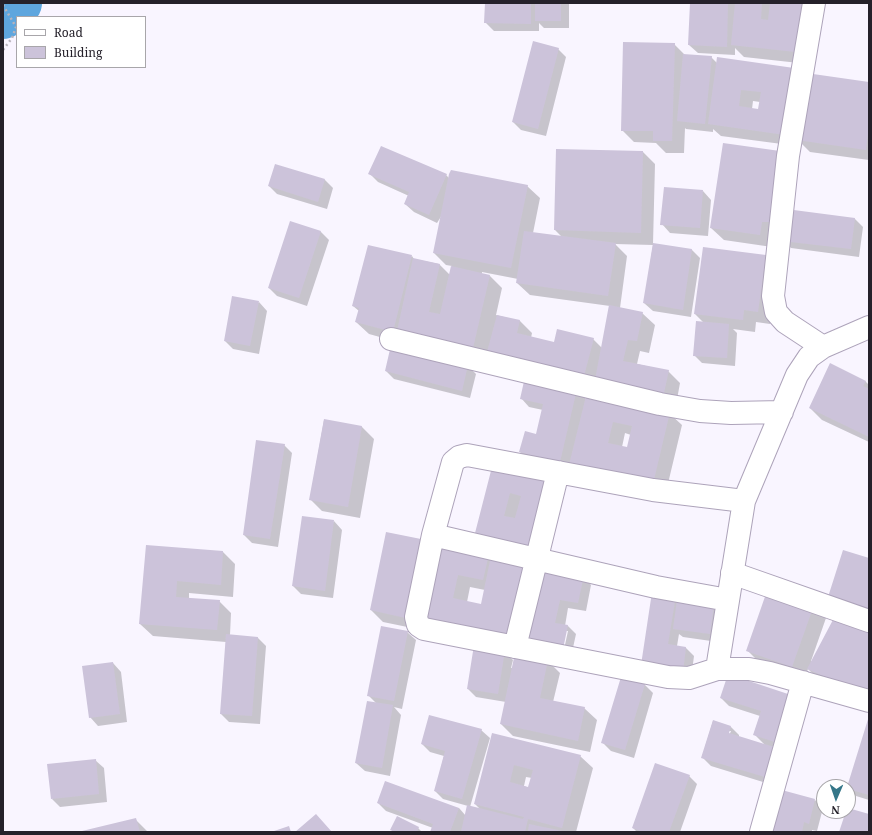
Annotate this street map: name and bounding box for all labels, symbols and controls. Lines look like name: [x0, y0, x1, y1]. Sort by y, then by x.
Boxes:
legend: [16, 16, 146, 68]
text: Road: [54, 24, 83, 41]
text: Building: [54, 44, 102, 61]
north arrow: [816, 779, 856, 819]
text: N: [831, 803, 840, 818]

